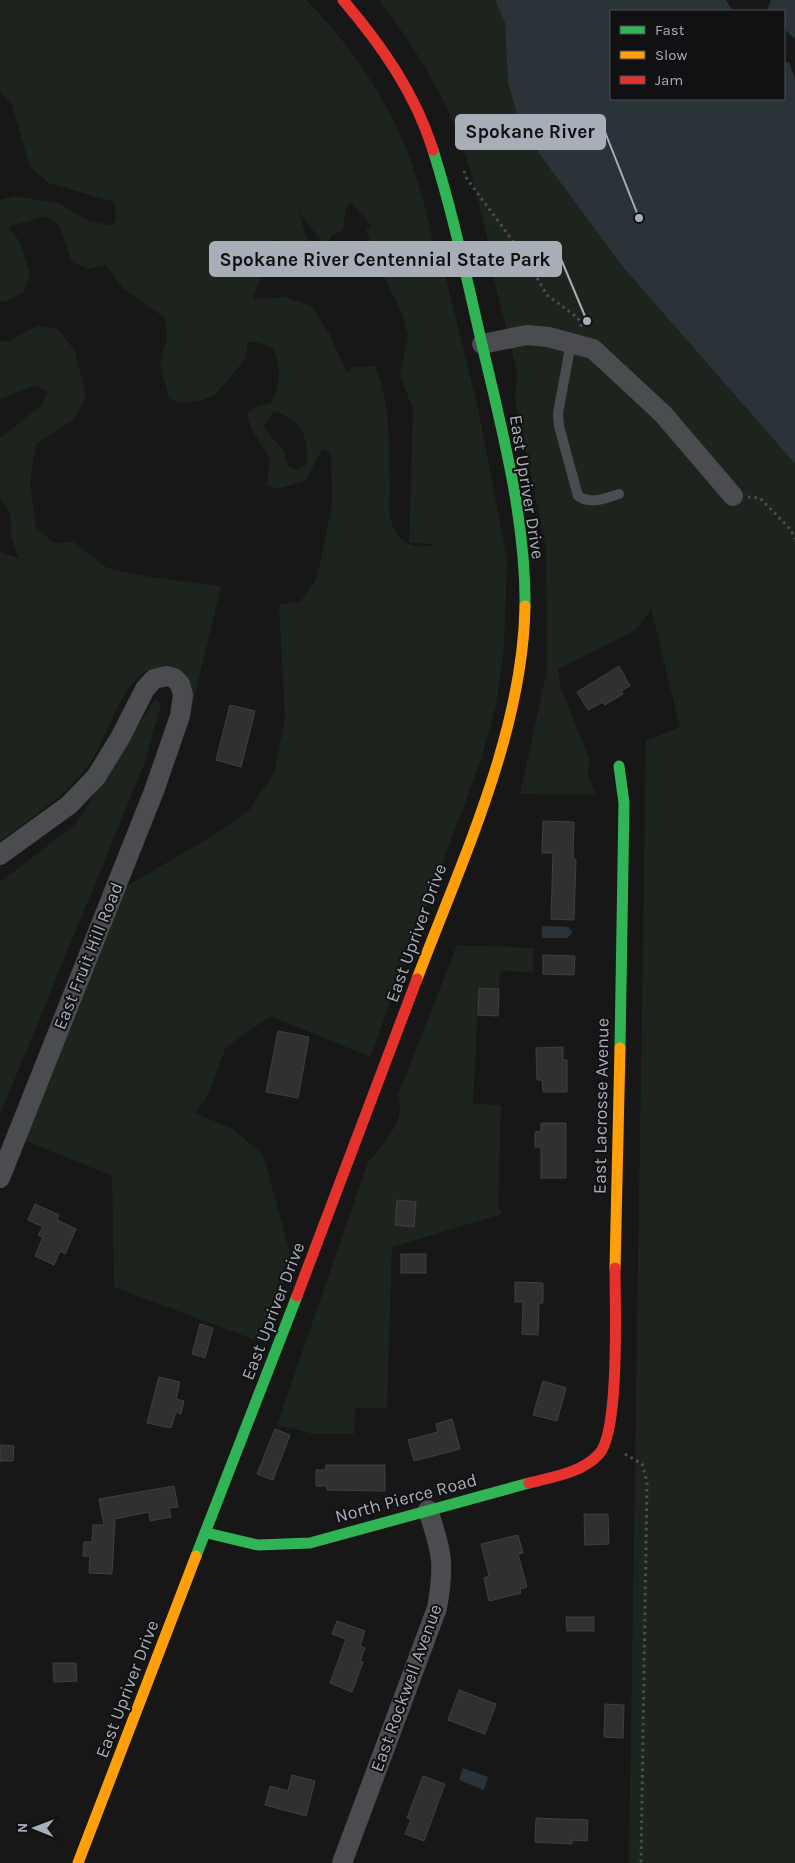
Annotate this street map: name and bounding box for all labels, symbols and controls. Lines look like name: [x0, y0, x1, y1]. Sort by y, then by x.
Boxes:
legend: [610, 10, 785, 100]
text: Fast: [655, 21, 685, 39]
text: Slow: [655, 46, 687, 64]
text: Jam: [655, 71, 683, 89]
callout: Spokane River: [456, 115, 605, 149]
text: Spokane River: [465, 121, 595, 143]
callout: Spokane River Centennial State Park: [210, 242, 561, 276]
text: Spokane River Centennial State Park: [219, 249, 551, 271]
street label: East Upriver Drive: [505, 413, 549, 561]
street label: East Upriver Drive: [381, 861, 451, 1005]
street label: East Fruit Hill Road: [48, 879, 128, 1033]
street label: East Lacrosse Avenue: [588, 1018, 614, 1194]
street label: East Upriver Drive: [237, 1239, 309, 1383]
street label: North Pierce Road: [333, 1468, 479, 1528]
street label: East Rockwell Avenue: [365, 1601, 447, 1775]
street label: East Upriver Drive: [91, 1617, 163, 1761]
north arrow: [10, 1803, 60, 1853]
text: N: [14, 1823, 31, 1833]

